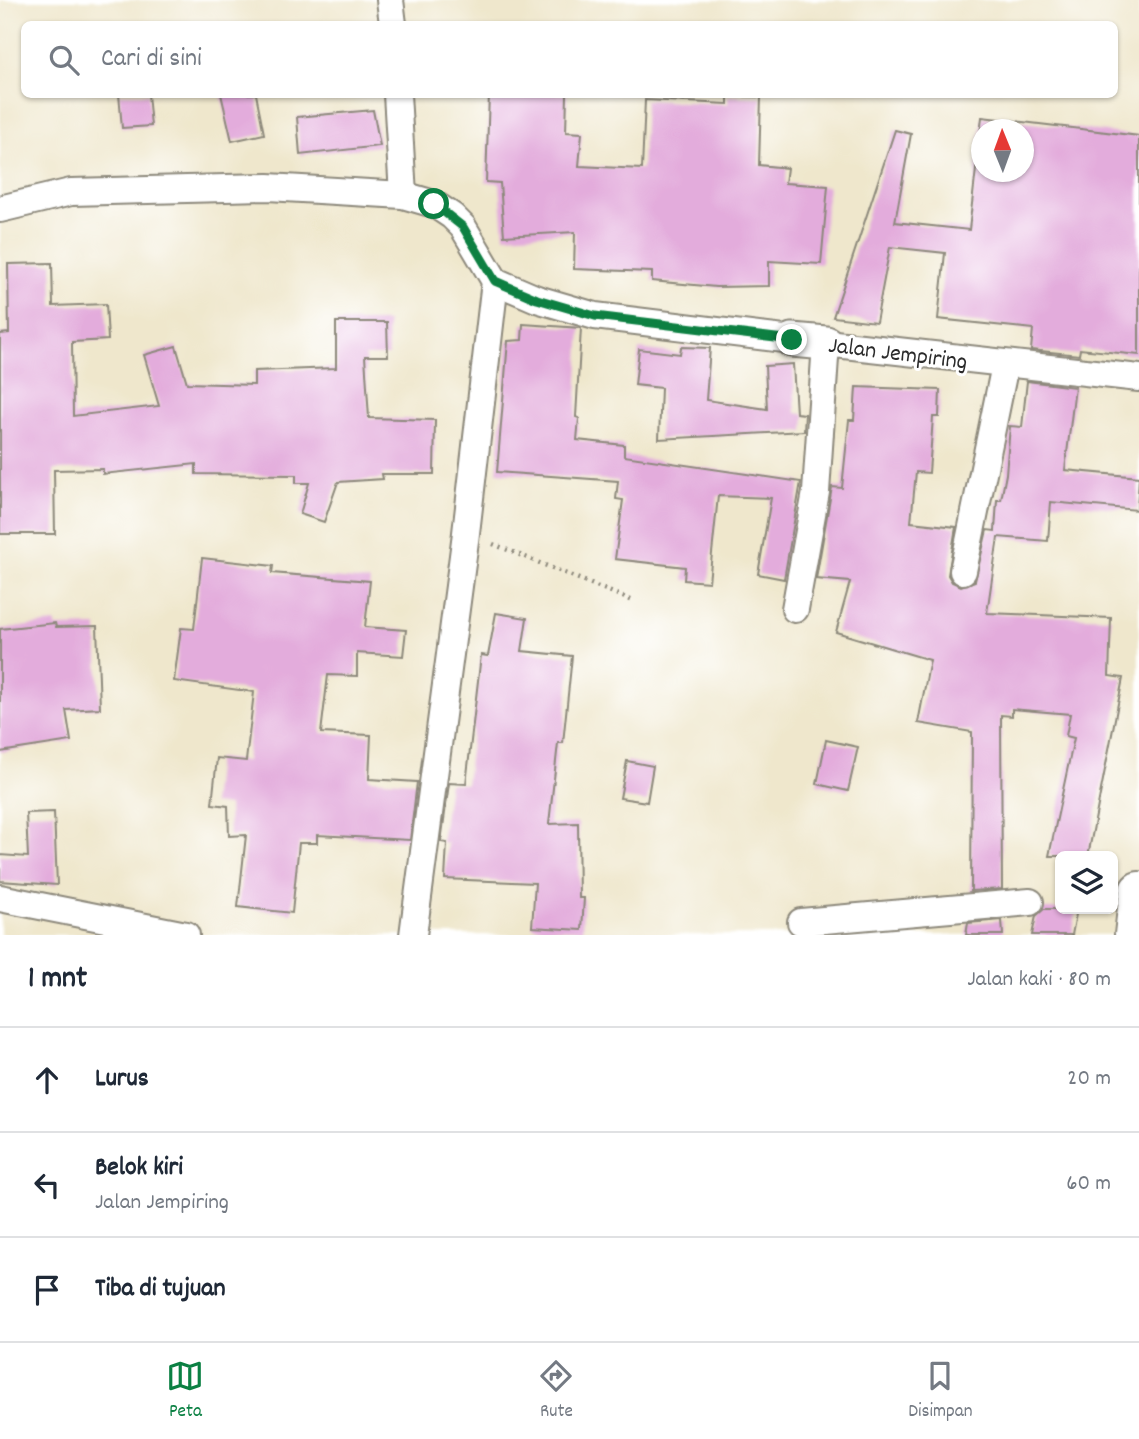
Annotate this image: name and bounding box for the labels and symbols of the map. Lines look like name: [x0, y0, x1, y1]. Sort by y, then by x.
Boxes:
north arrow: [971, 119, 1034, 182]
route start: [418, 188, 449, 219]
route end: [776, 324, 807, 355]
street label: Jalan Jempiring: [826, 330, 969, 380]

